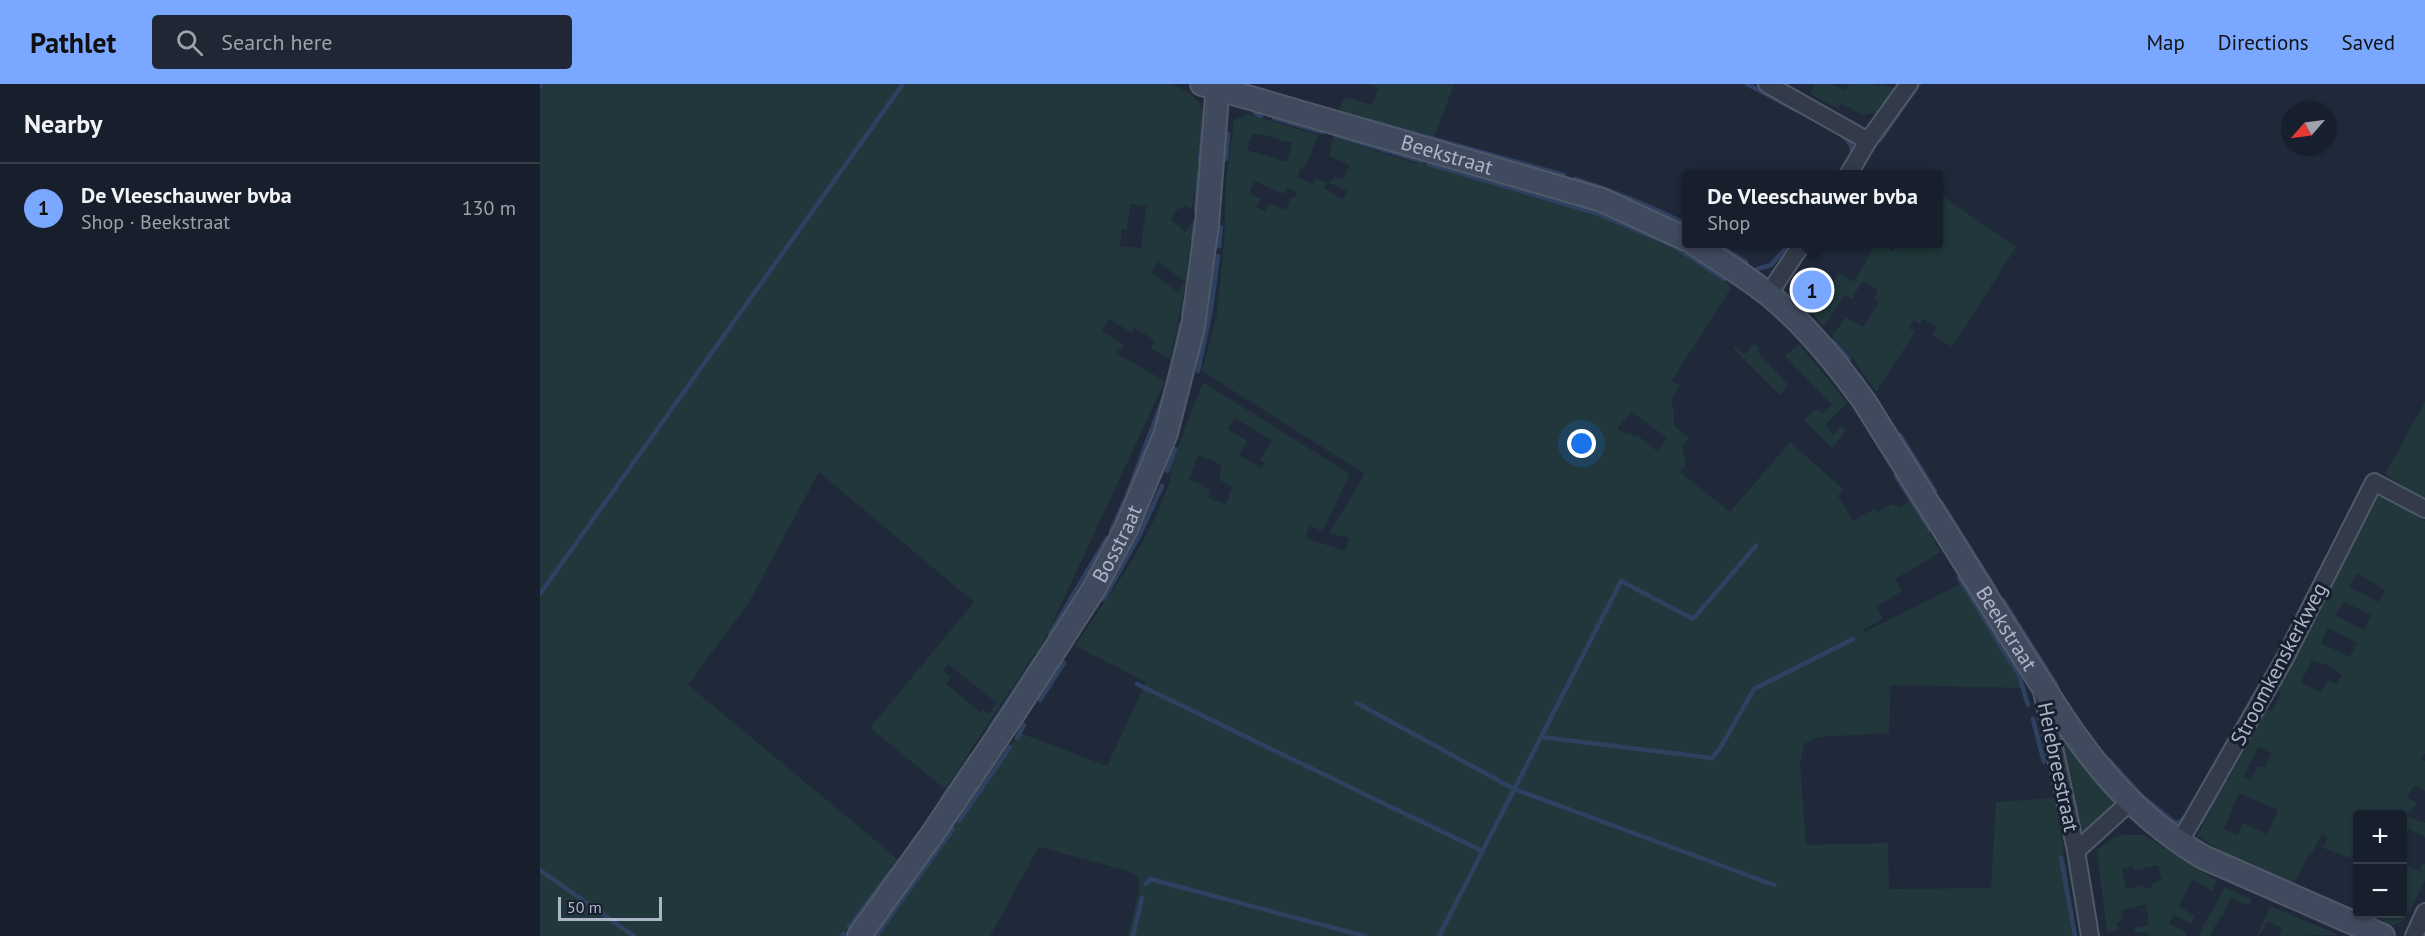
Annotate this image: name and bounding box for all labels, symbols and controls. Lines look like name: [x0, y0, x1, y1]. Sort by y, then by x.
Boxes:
search box: [152, 15, 572, 69]
text: Pathlet: [30, 24, 116, 61]
icon: search: [173, 26, 206, 59]
text: Search here: [221, 28, 332, 56]
text: Map: [2146, 29, 2185, 56]
text: Directions: [2218, 29, 2309, 56]
text: Saved: [2342, 29, 2395, 56]
north arrow: [2281, 102, 2335, 156]
text: Nearby: [24, 107, 102, 140]
street label: Beekstraat: [1398, 128, 1496, 181]
popup: [1682, 170, 1943, 248]
text: De Vleeschauwer bvba: [81, 181, 292, 209]
text: De Vleeschauwer bvba: [1707, 182, 1918, 210]
text: 1: [38, 195, 49, 221]
text: 130 m: [462, 195, 516, 221]
text: Shop · Beekstraat: [81, 209, 230, 235]
text: Shop: [1707, 210, 1750, 236]
pin: 1: [1792, 268, 1832, 312]
your location: [1567, 429, 1596, 458]
street label: Bosstraat: [1086, 501, 1147, 587]
street label: Stroomkenskerkweg: [2224, 578, 2333, 750]
street label: Beekstraat: [1970, 581, 2043, 675]
street label: Heiebreestraat: [2032, 700, 2085, 834]
map controls: [2353, 810, 2407, 918]
button: +: [2353, 810, 2407, 864]
button: −: [2353, 864, 2407, 918]
scale bar: [558, 894, 662, 922]
text: 50 m: [567, 897, 602, 917]

